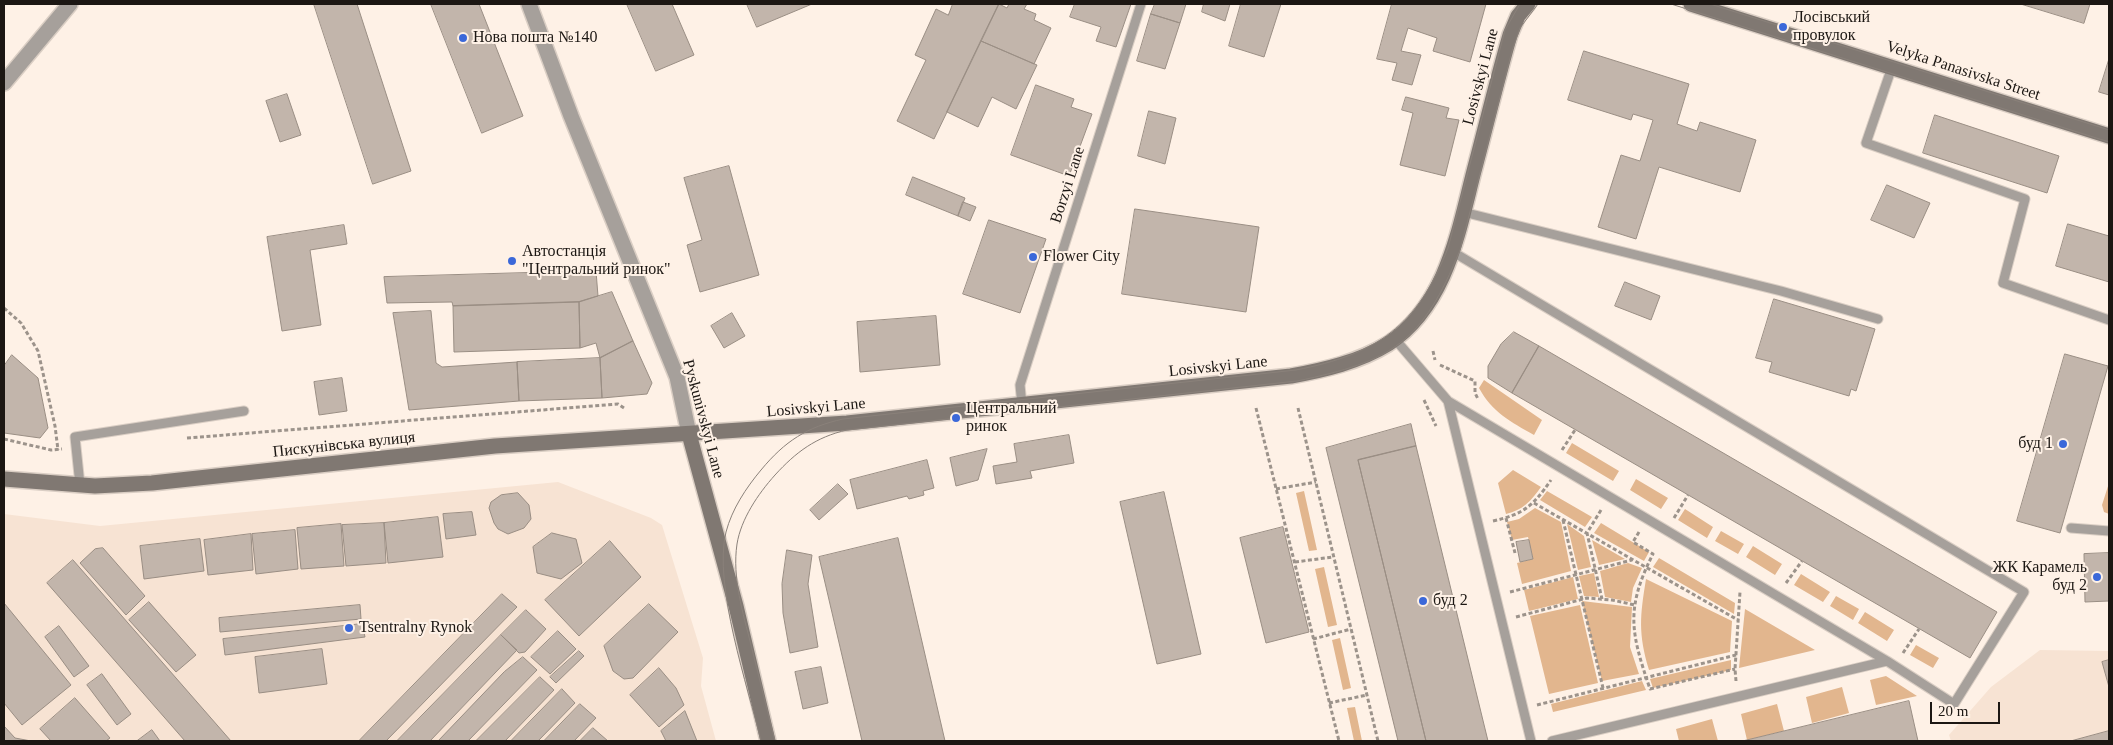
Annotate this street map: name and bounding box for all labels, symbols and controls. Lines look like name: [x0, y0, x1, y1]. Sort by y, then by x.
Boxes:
place label: Лосівський провулок: [1793, 8, 1870, 46]
marker: Лосівський провулок: [1777, 21, 1789, 33]
street label: Losivskyi Lane: [1459, 27, 1503, 127]
place label: Нова пошта №140: [473, 28, 597, 48]
marker: Нова пошта №140: [457, 32, 469, 44]
street label: Velyka Panasivska Street: [1884, 37, 2042, 105]
street label: Borzyi Lane: [1047, 144, 1089, 226]
place label: Автостанція "Центральний ринок": [522, 242, 671, 280]
place label: Flower City: [1043, 247, 1120, 267]
marker: Flower City: [1027, 251, 1039, 263]
marker: Автостанція "Центральний ринок": [506, 255, 518, 267]
street label: Losivskyi Lane: [1168, 352, 1268, 382]
street label: Pyskunivskyi Lane: [678, 357, 728, 481]
street label: Losivskyi Lane: [766, 394, 866, 422]
place label: Центральний ринок: [966, 399, 1057, 437]
marker: Центральний ринок: [950, 412, 962, 424]
street label: Пискунівська вулиця: [272, 428, 416, 462]
place label: буд 1: [2018, 434, 2053, 454]
marker: буд 1: [2057, 438, 2069, 450]
place label: ЖК Карамель буд 2: [1993, 558, 2087, 596]
marker: ЖК Карамель буд 2: [2091, 571, 2103, 583]
place label: буд 2: [1433, 591, 1468, 611]
marker: буд 2: [1417, 595, 1429, 607]
place label: Tsentralny Rynok: [359, 618, 472, 638]
marker: Tsentralny Rynok: [343, 622, 355, 634]
scale bar: [1933, 692, 2003, 724]
text: 20 m: [1938, 703, 1968, 719]

